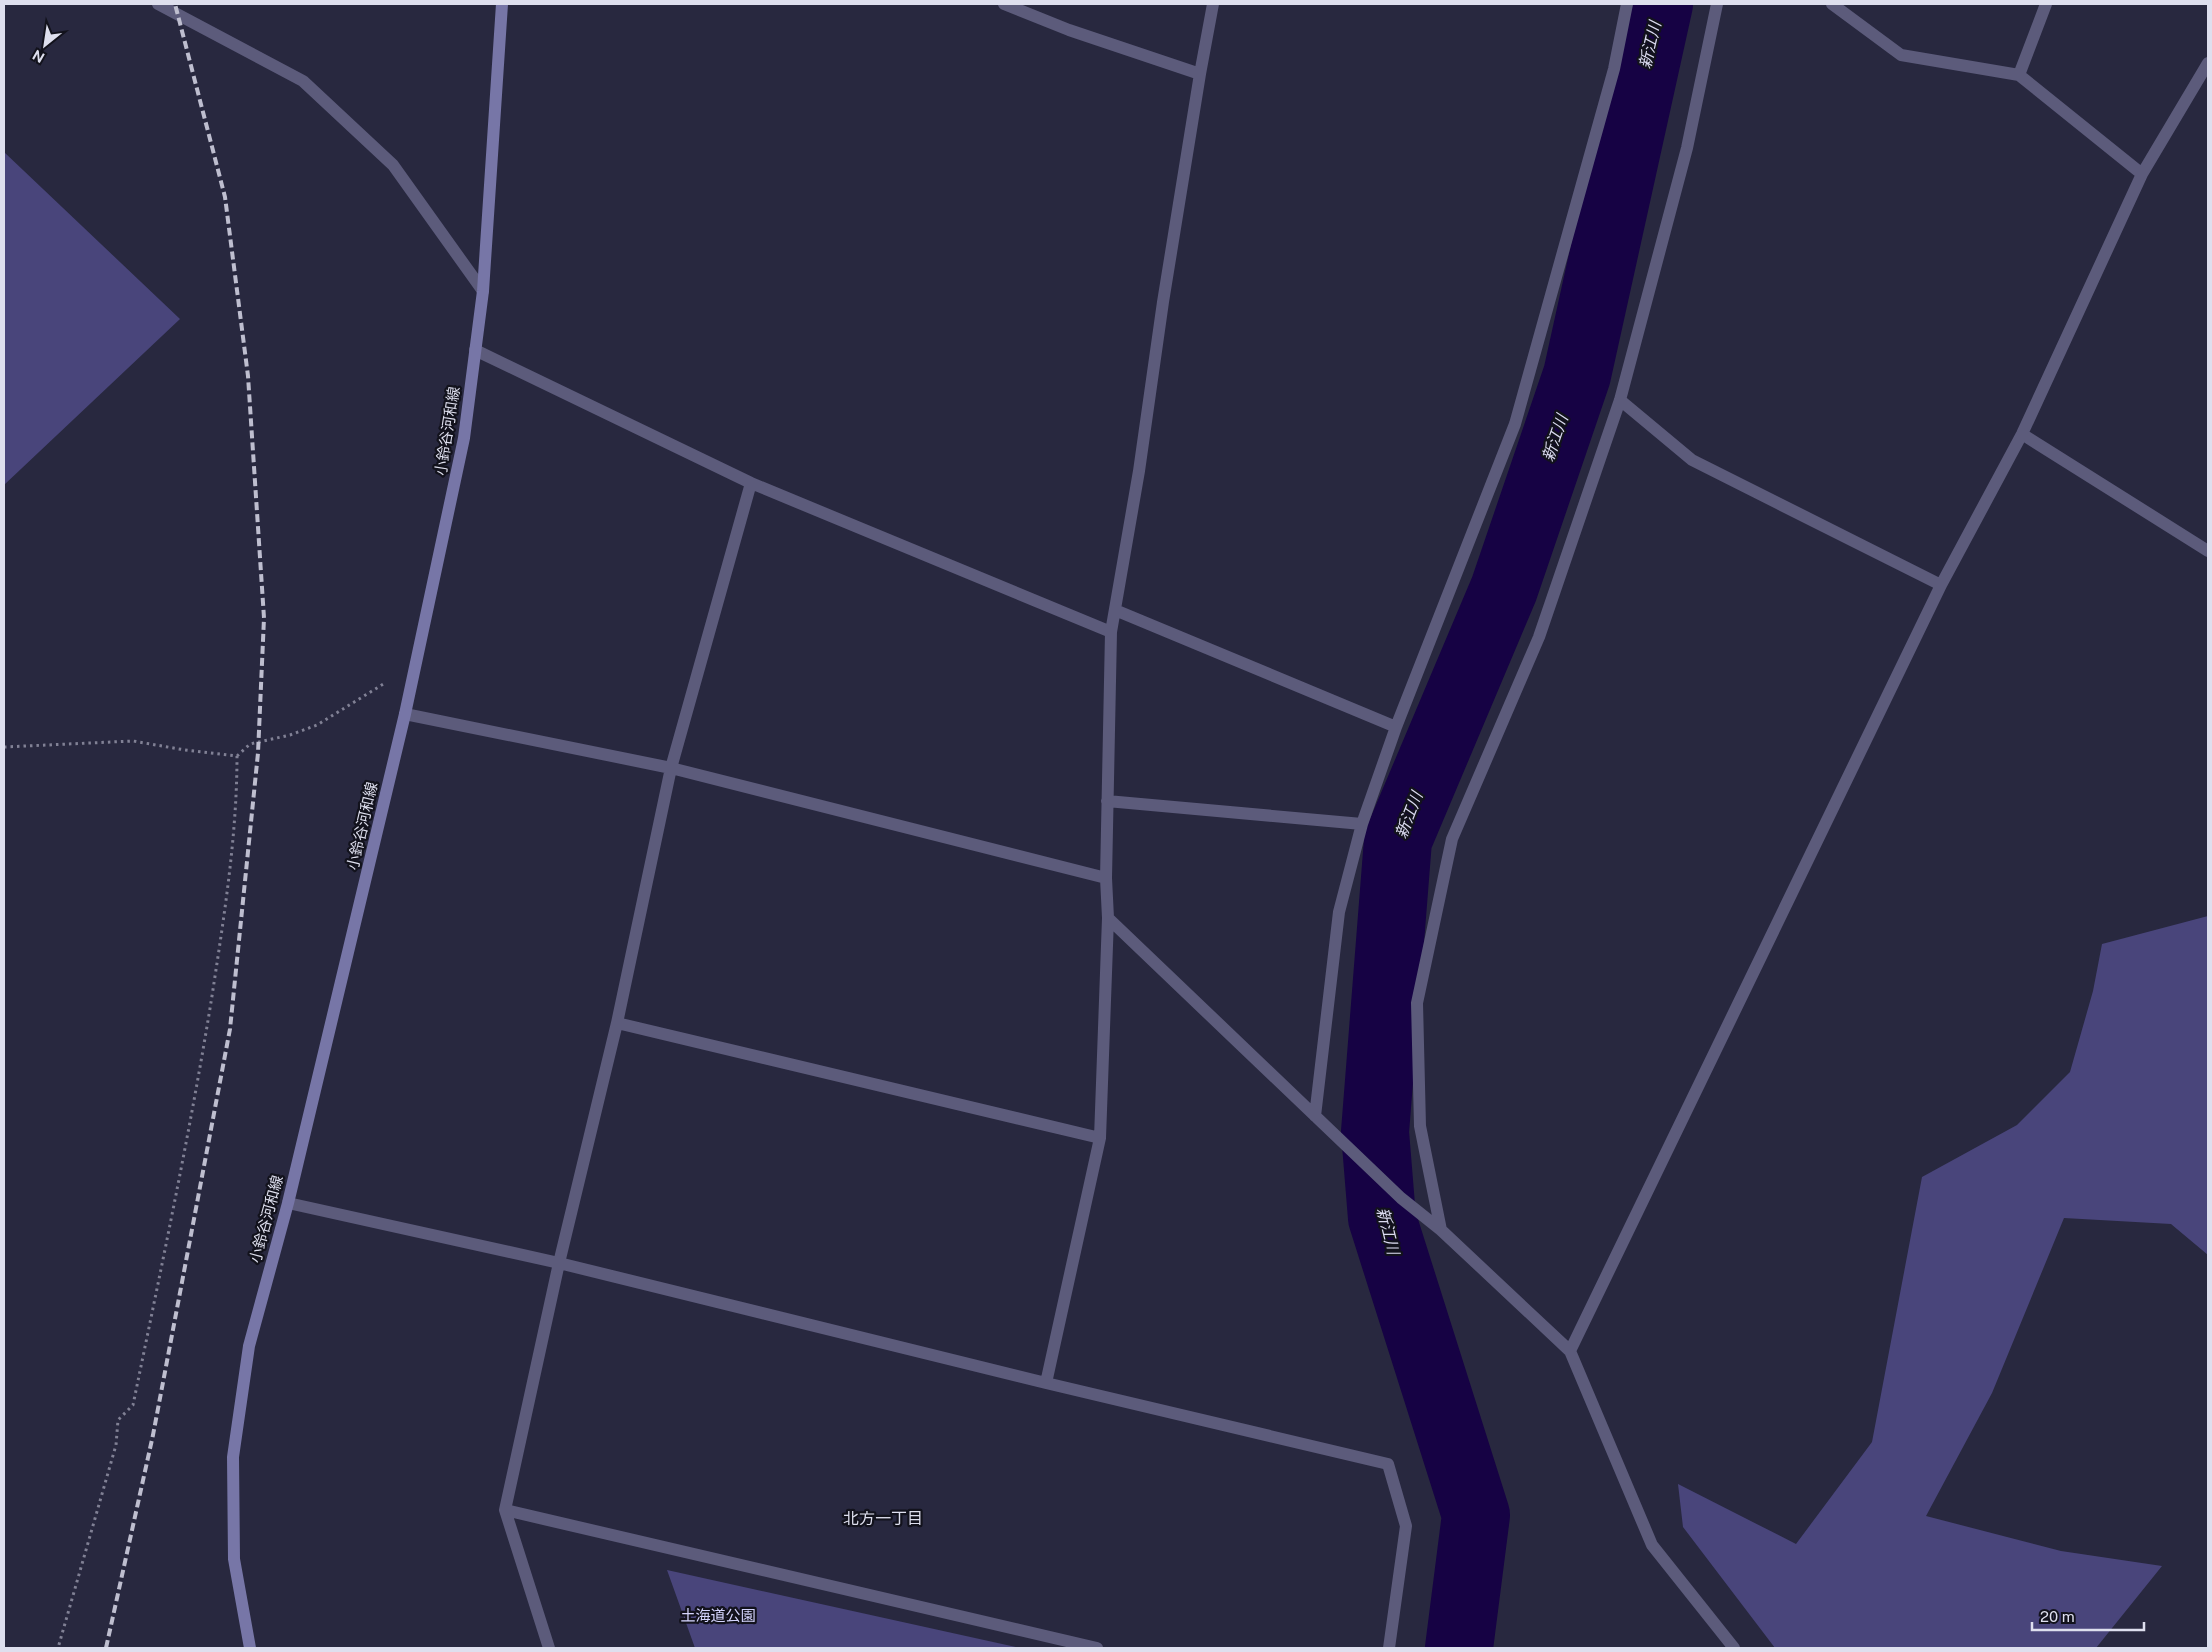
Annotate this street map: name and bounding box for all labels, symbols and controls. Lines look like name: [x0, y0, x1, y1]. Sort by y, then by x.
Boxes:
water label: 新江川: [1635, 18, 1665, 71]
north arrow: [20, 20, 70, 70]
text: N: [30, 47, 47, 66]
street label: 小鈴谷河和線: [432, 385, 462, 477]
water label: 新江川: [1538, 410, 1572, 464]
street label: 小鈴谷河和線: [344, 780, 380, 872]
water label: 新江川: [1392, 787, 1427, 841]
street label: 小鈴谷河和線: [246, 1173, 286, 1265]
water label: 新江川: [1373, 1205, 1404, 1259]
district label: 北方一丁目: [843, 1509, 923, 1528]
scale bar: [2032, 1600, 2144, 1632]
park label: 土海道公園: [680, 1607, 756, 1624]
text: 20 m: [2040, 1608, 2075, 1625]

